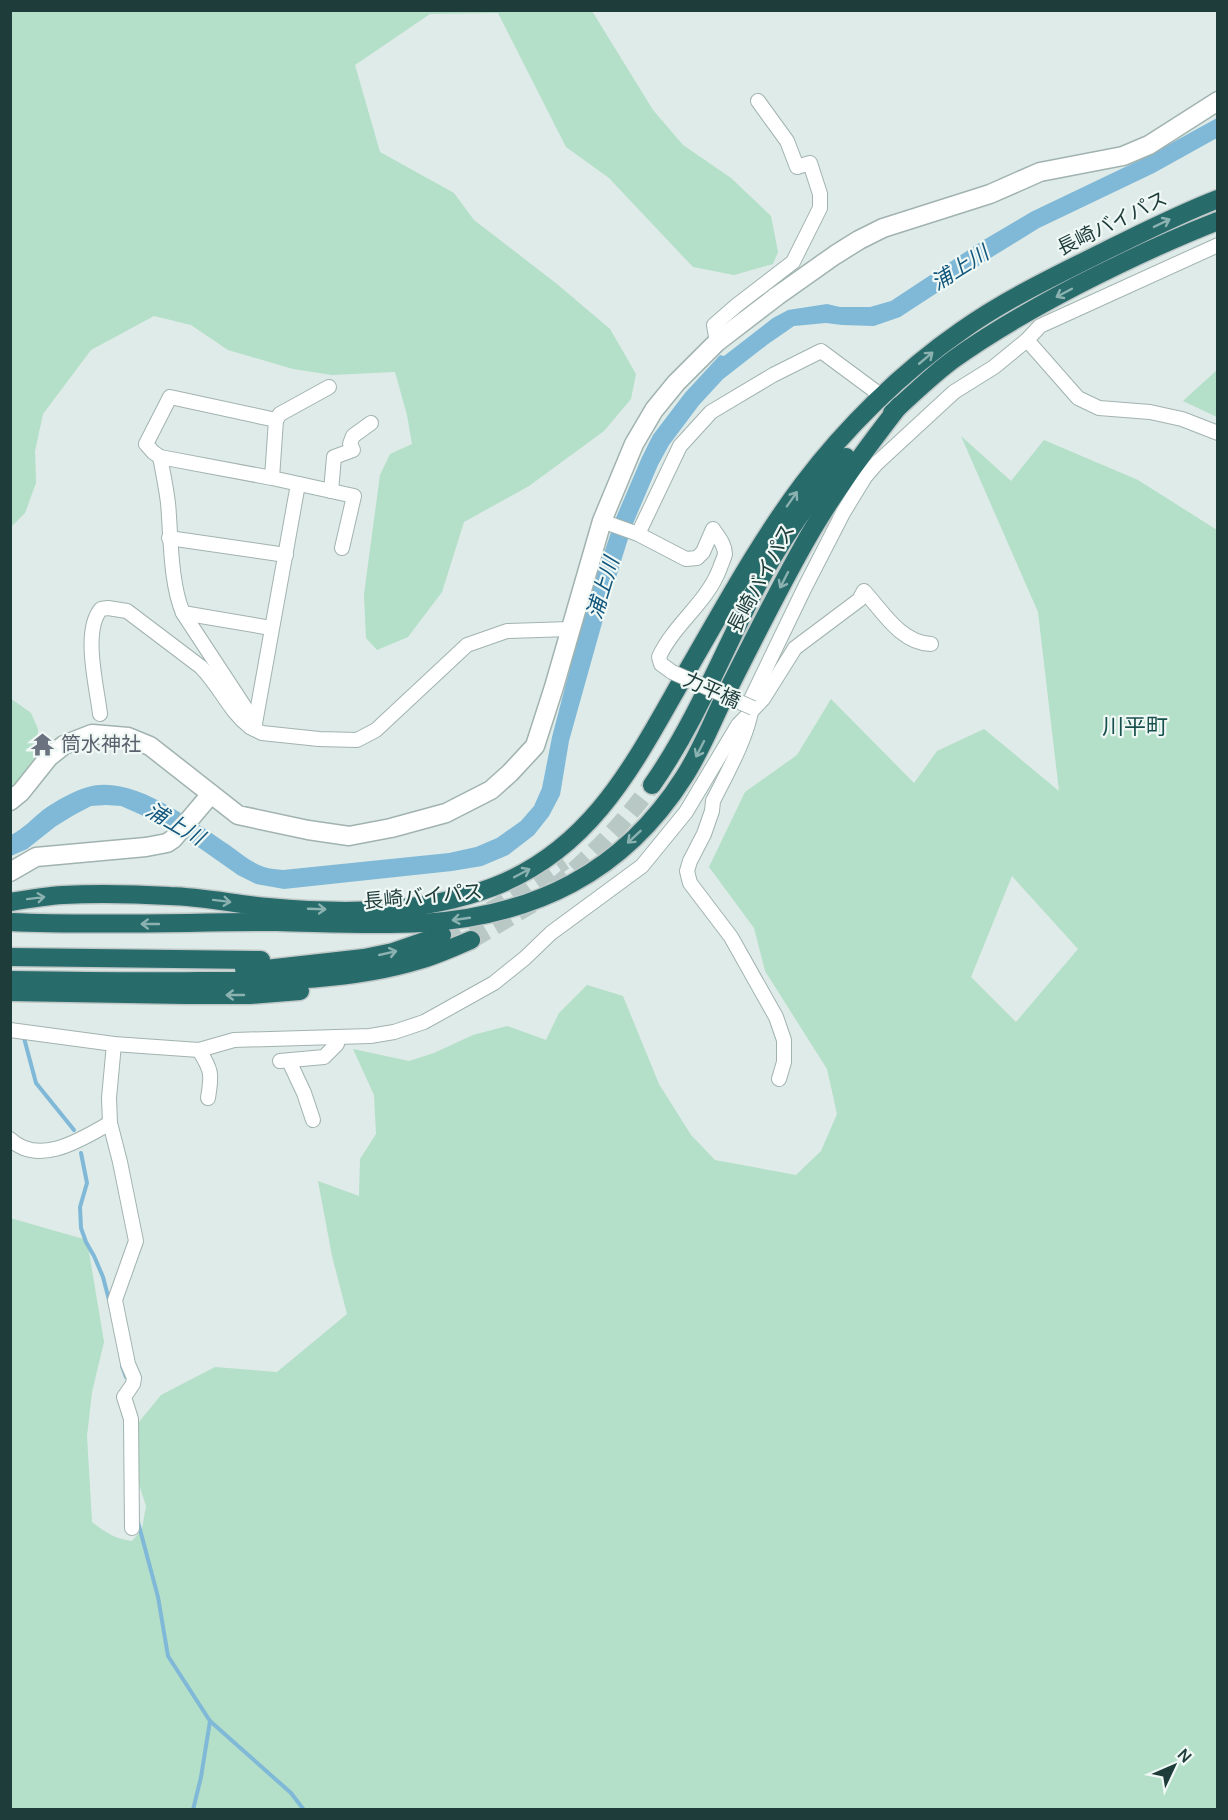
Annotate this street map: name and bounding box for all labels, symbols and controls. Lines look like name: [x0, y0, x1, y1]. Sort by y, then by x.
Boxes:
street label: 長崎バイパス: [1052, 184, 1171, 261]
one-way arrow: [1152, 217, 1170, 228]
water label: 浦上川: [925, 238, 995, 296]
one-way arrow: [1055, 287, 1073, 299]
one-way arrow: [918, 351, 933, 365]
one-way arrow: [786, 491, 798, 507]
street label: 長崎バイパス: [721, 519, 801, 637]
water label: 浦上川: [579, 552, 625, 622]
one-way arrow: [778, 571, 790, 589]
street label: 力平橋: [679, 665, 745, 714]
district label: 川平町: [1102, 711, 1168, 741]
place label: 筒水神社: [61, 730, 141, 757]
temple icon: 筒水神社: [30, 731, 56, 757]
one-way arrow: [693, 740, 705, 758]
water label: 浦上川: [141, 795, 212, 852]
one-way arrow: [627, 830, 642, 845]
one-way arrow: [513, 867, 530, 879]
street label: 長崎バイパス: [362, 877, 484, 914]
one-way arrow: [26, 893, 46, 904]
one-way arrow: [211, 896, 231, 907]
one-way arrow: [307, 903, 327, 915]
one-way arrow: [452, 913, 472, 924]
one-way arrow: [141, 918, 161, 930]
one-way arrow: [378, 946, 397, 958]
one-way arrow: [225, 989, 245, 1001]
north arrow: [1144, 1736, 1204, 1796]
text: N: [1173, 1744, 1197, 1767]

